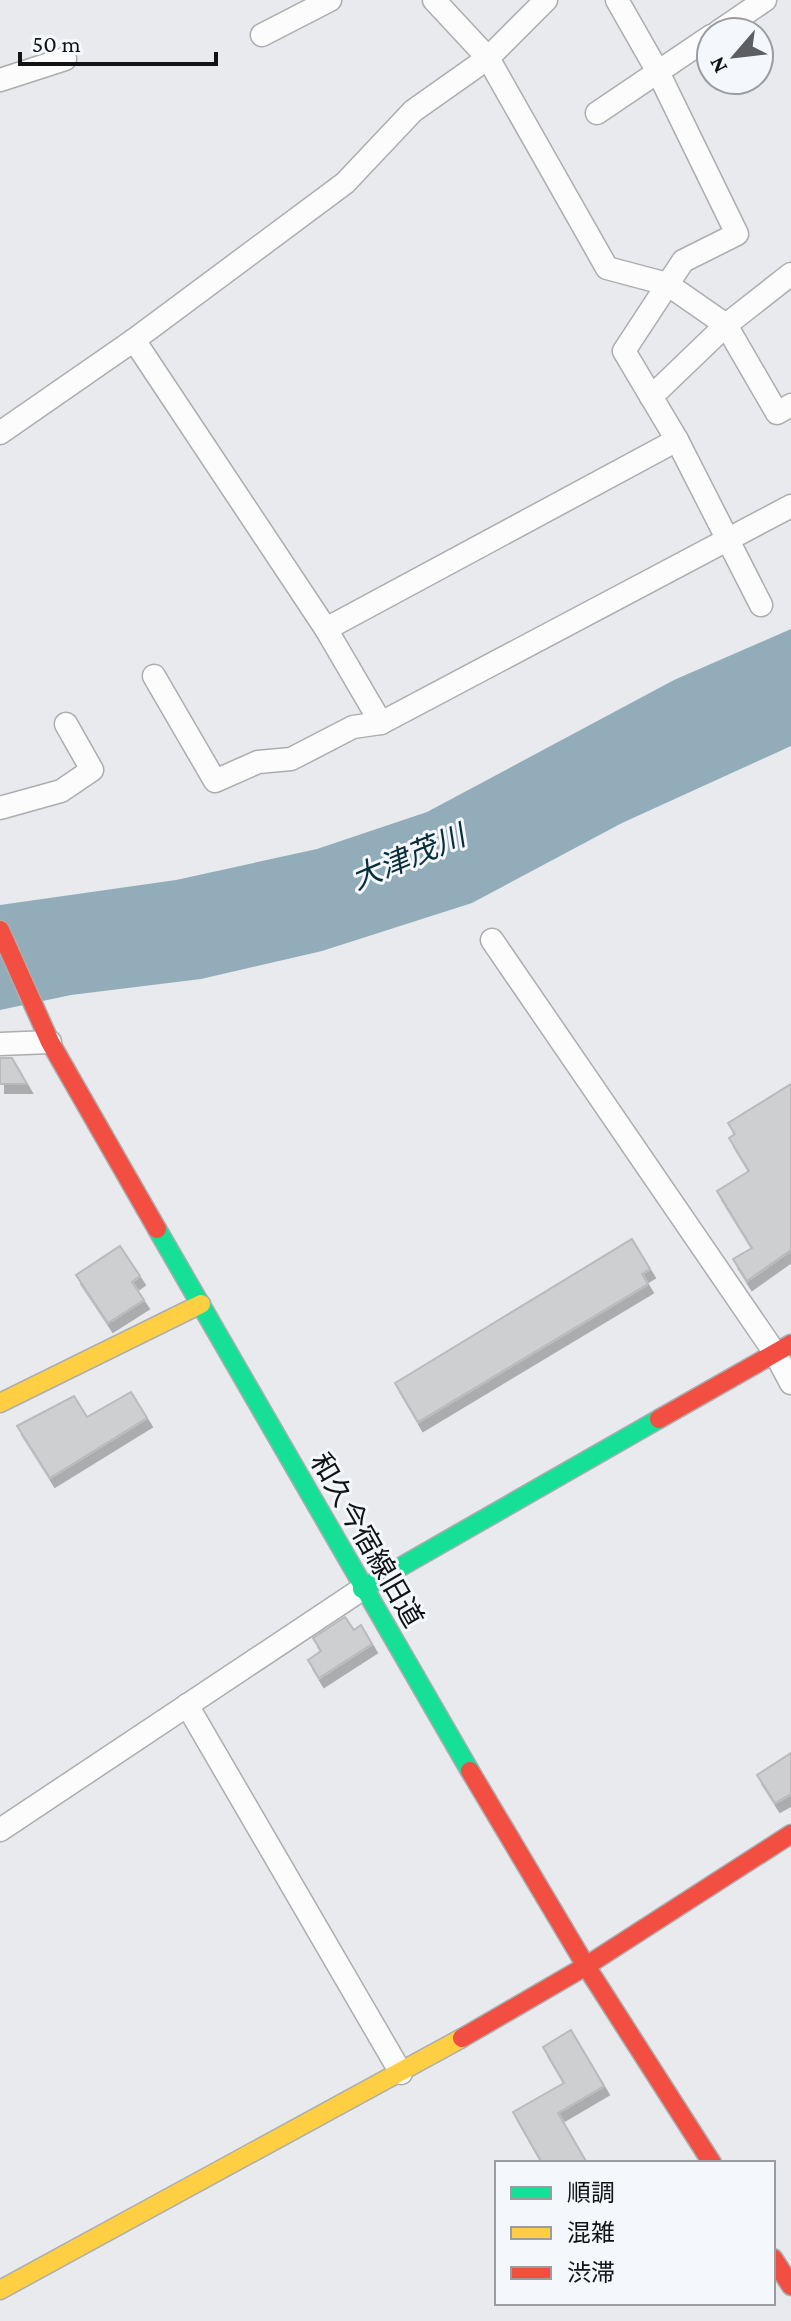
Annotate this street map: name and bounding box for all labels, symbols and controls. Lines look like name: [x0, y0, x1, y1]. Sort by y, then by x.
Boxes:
scale bar: [20, 16, 216, 66]
north arrow: [695, 16, 775, 96]
text: 50 m: [32, 30, 81, 57]
text: N: [703, 53, 732, 78]
water label: 大津茂川: [346, 817, 472, 896]
street label: 和久今宿線旧道: [305, 1447, 429, 1633]
legend: [495, 2161, 775, 2305]
text: 順調: [567, 2179, 615, 2206]
text: 混雑: [567, 2219, 615, 2246]
text: 渋滞: [567, 2259, 615, 2286]

